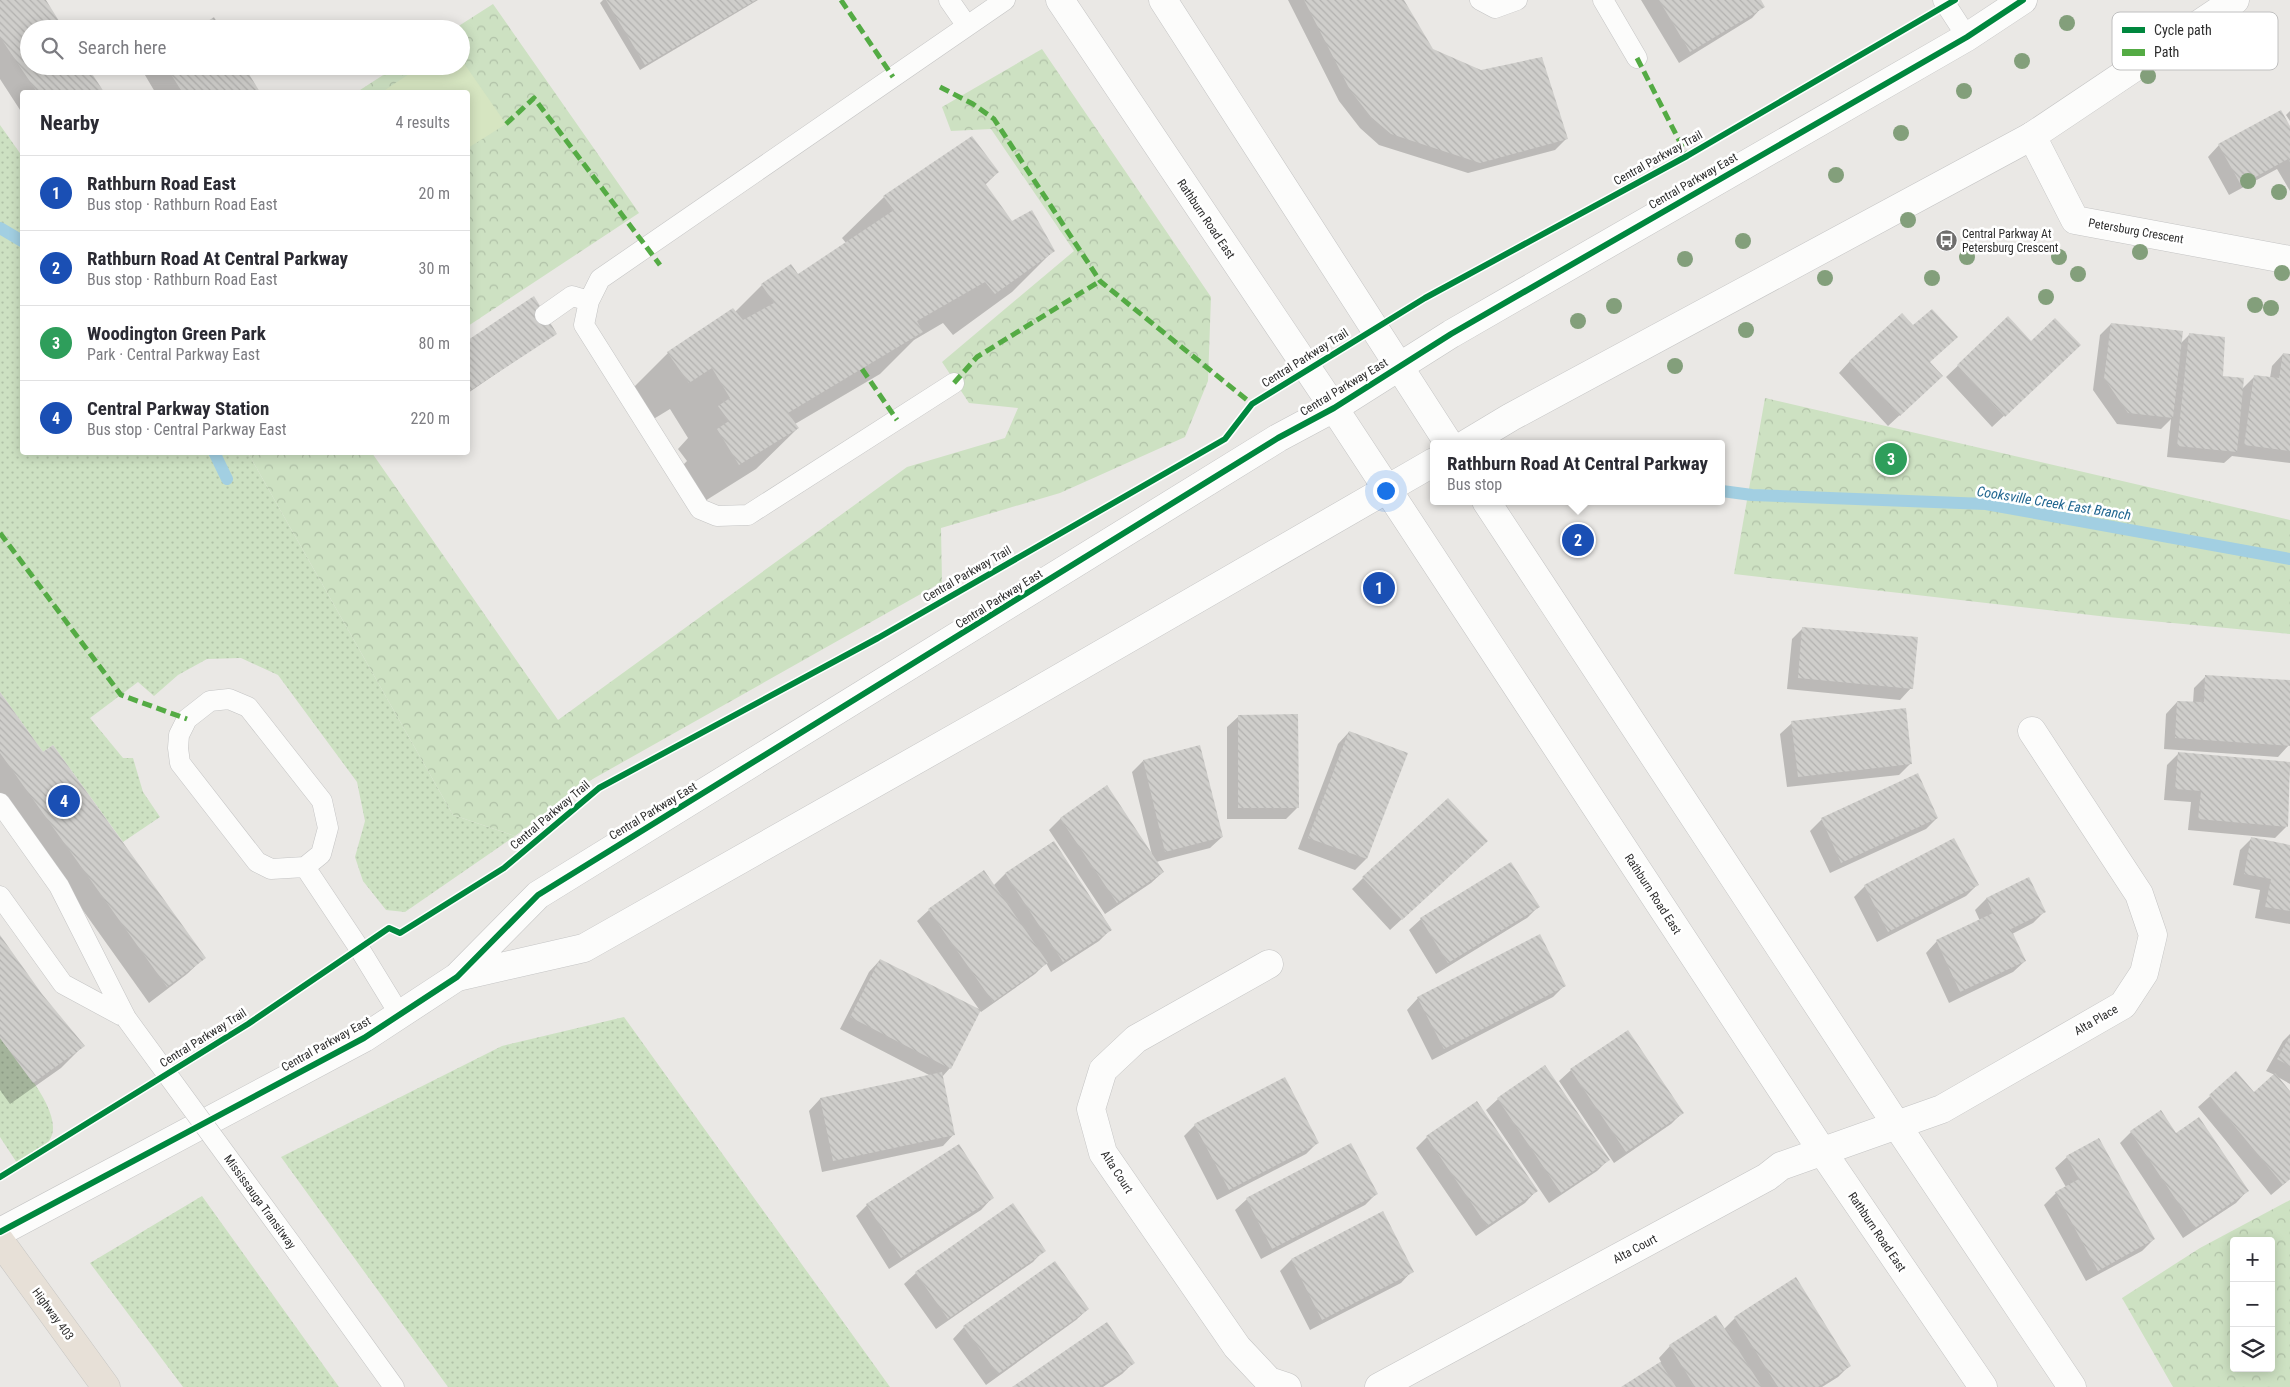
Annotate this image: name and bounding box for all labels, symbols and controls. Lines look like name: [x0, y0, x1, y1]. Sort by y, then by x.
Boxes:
legend: [2112, 12, 2278, 70]
search box: [20, 20, 470, 75]
text: Cycle path: [2154, 22, 2212, 38]
icon: search: [38, 34, 66, 62]
text: Search here: [78, 36, 166, 59]
text: Path: [2154, 44, 2179, 60]
text: Nearby: [40, 111, 99, 135]
text: 4 results: [395, 113, 450, 132]
street label: Central Parkway Trail: [1611, 128, 1705, 188]
street label: Central Parkway East: [1646, 150, 1740, 212]
text: Rathburn Road East: [87, 172, 236, 195]
street label: Rathburn Road East: [1174, 177, 1238, 262]
text: 1: [52, 184, 60, 203]
text: 20 m: [418, 184, 450, 203]
text: Bus stop · Rathburn Road East: [87, 195, 277, 214]
street label: Petersburg Crescent: [2087, 216, 2185, 246]
place label: Central Parkway At Petersburg Crescent: [1962, 227, 2059, 255]
bus stop icon: Central Parkway At Petersburg Crescent: [1934, 229, 1958, 253]
text: Rathburn Road At Central Parkway: [87, 247, 348, 270]
text: 2: [52, 259, 60, 278]
text: 30 m: [418, 259, 450, 278]
text: Bus stop · Rathburn Road East: [87, 270, 277, 289]
text: Woodington Green Park: [87, 322, 266, 345]
street label: Central Parkway Trail: [1259, 326, 1351, 390]
text: 3: [52, 334, 60, 353]
text: 80 m: [418, 334, 450, 353]
text: Park · Central Parkway East: [87, 345, 260, 364]
street label: Central Parkway East: [1298, 355, 1391, 419]
text: Central Parkway Station: [87, 397, 269, 420]
text: 4: [52, 409, 60, 428]
text: 220 m: [411, 409, 450, 428]
text: Bus stop · Central Parkway East: [87, 420, 287, 439]
popup: [1430, 440, 1725, 505]
pin: 3: [1875, 440, 1907, 478]
text: Rathburn Road At Central Parkway: [1447, 452, 1708, 475]
text: Bus stop: [1447, 475, 1502, 494]
your location: [1373, 478, 1399, 504]
water label: Cooksville Creek East Branch: [1976, 483, 2132, 523]
pin: 2: [1562, 521, 1594, 559]
street label: Central Parkway Trail: [920, 543, 1014, 605]
street label: Central Parkway East: [953, 566, 1045, 631]
pin: 1: [1363, 569, 1395, 607]
street label: Central Parkway Trail: [507, 778, 593, 852]
street label: Central Parkway East: [607, 779, 700, 843]
pin: 4: [48, 782, 80, 820]
street label: Rathburn Road East: [1622, 851, 1684, 937]
street label: Alta Place: [2072, 1002, 2121, 1038]
street label: Central Parkway Trail: [157, 1006, 249, 1070]
street label: Central Parkway East: [279, 1013, 373, 1074]
street label: Alta Court: [1098, 1148, 1136, 1196]
street label: Mississauga Transitway: [221, 1152, 299, 1252]
street label: Rathburn Road East: [1845, 1190, 1909, 1275]
street label: Alta Court: [1611, 1231, 1660, 1266]
map controls: [2230, 1237, 2275, 1372]
button: +: [2230, 1237, 2275, 1282]
button: −: [2230, 1282, 2275, 1327]
street label: Highway 403: [29, 1285, 77, 1343]
button: layers: [2230, 1327, 2275, 1372]

